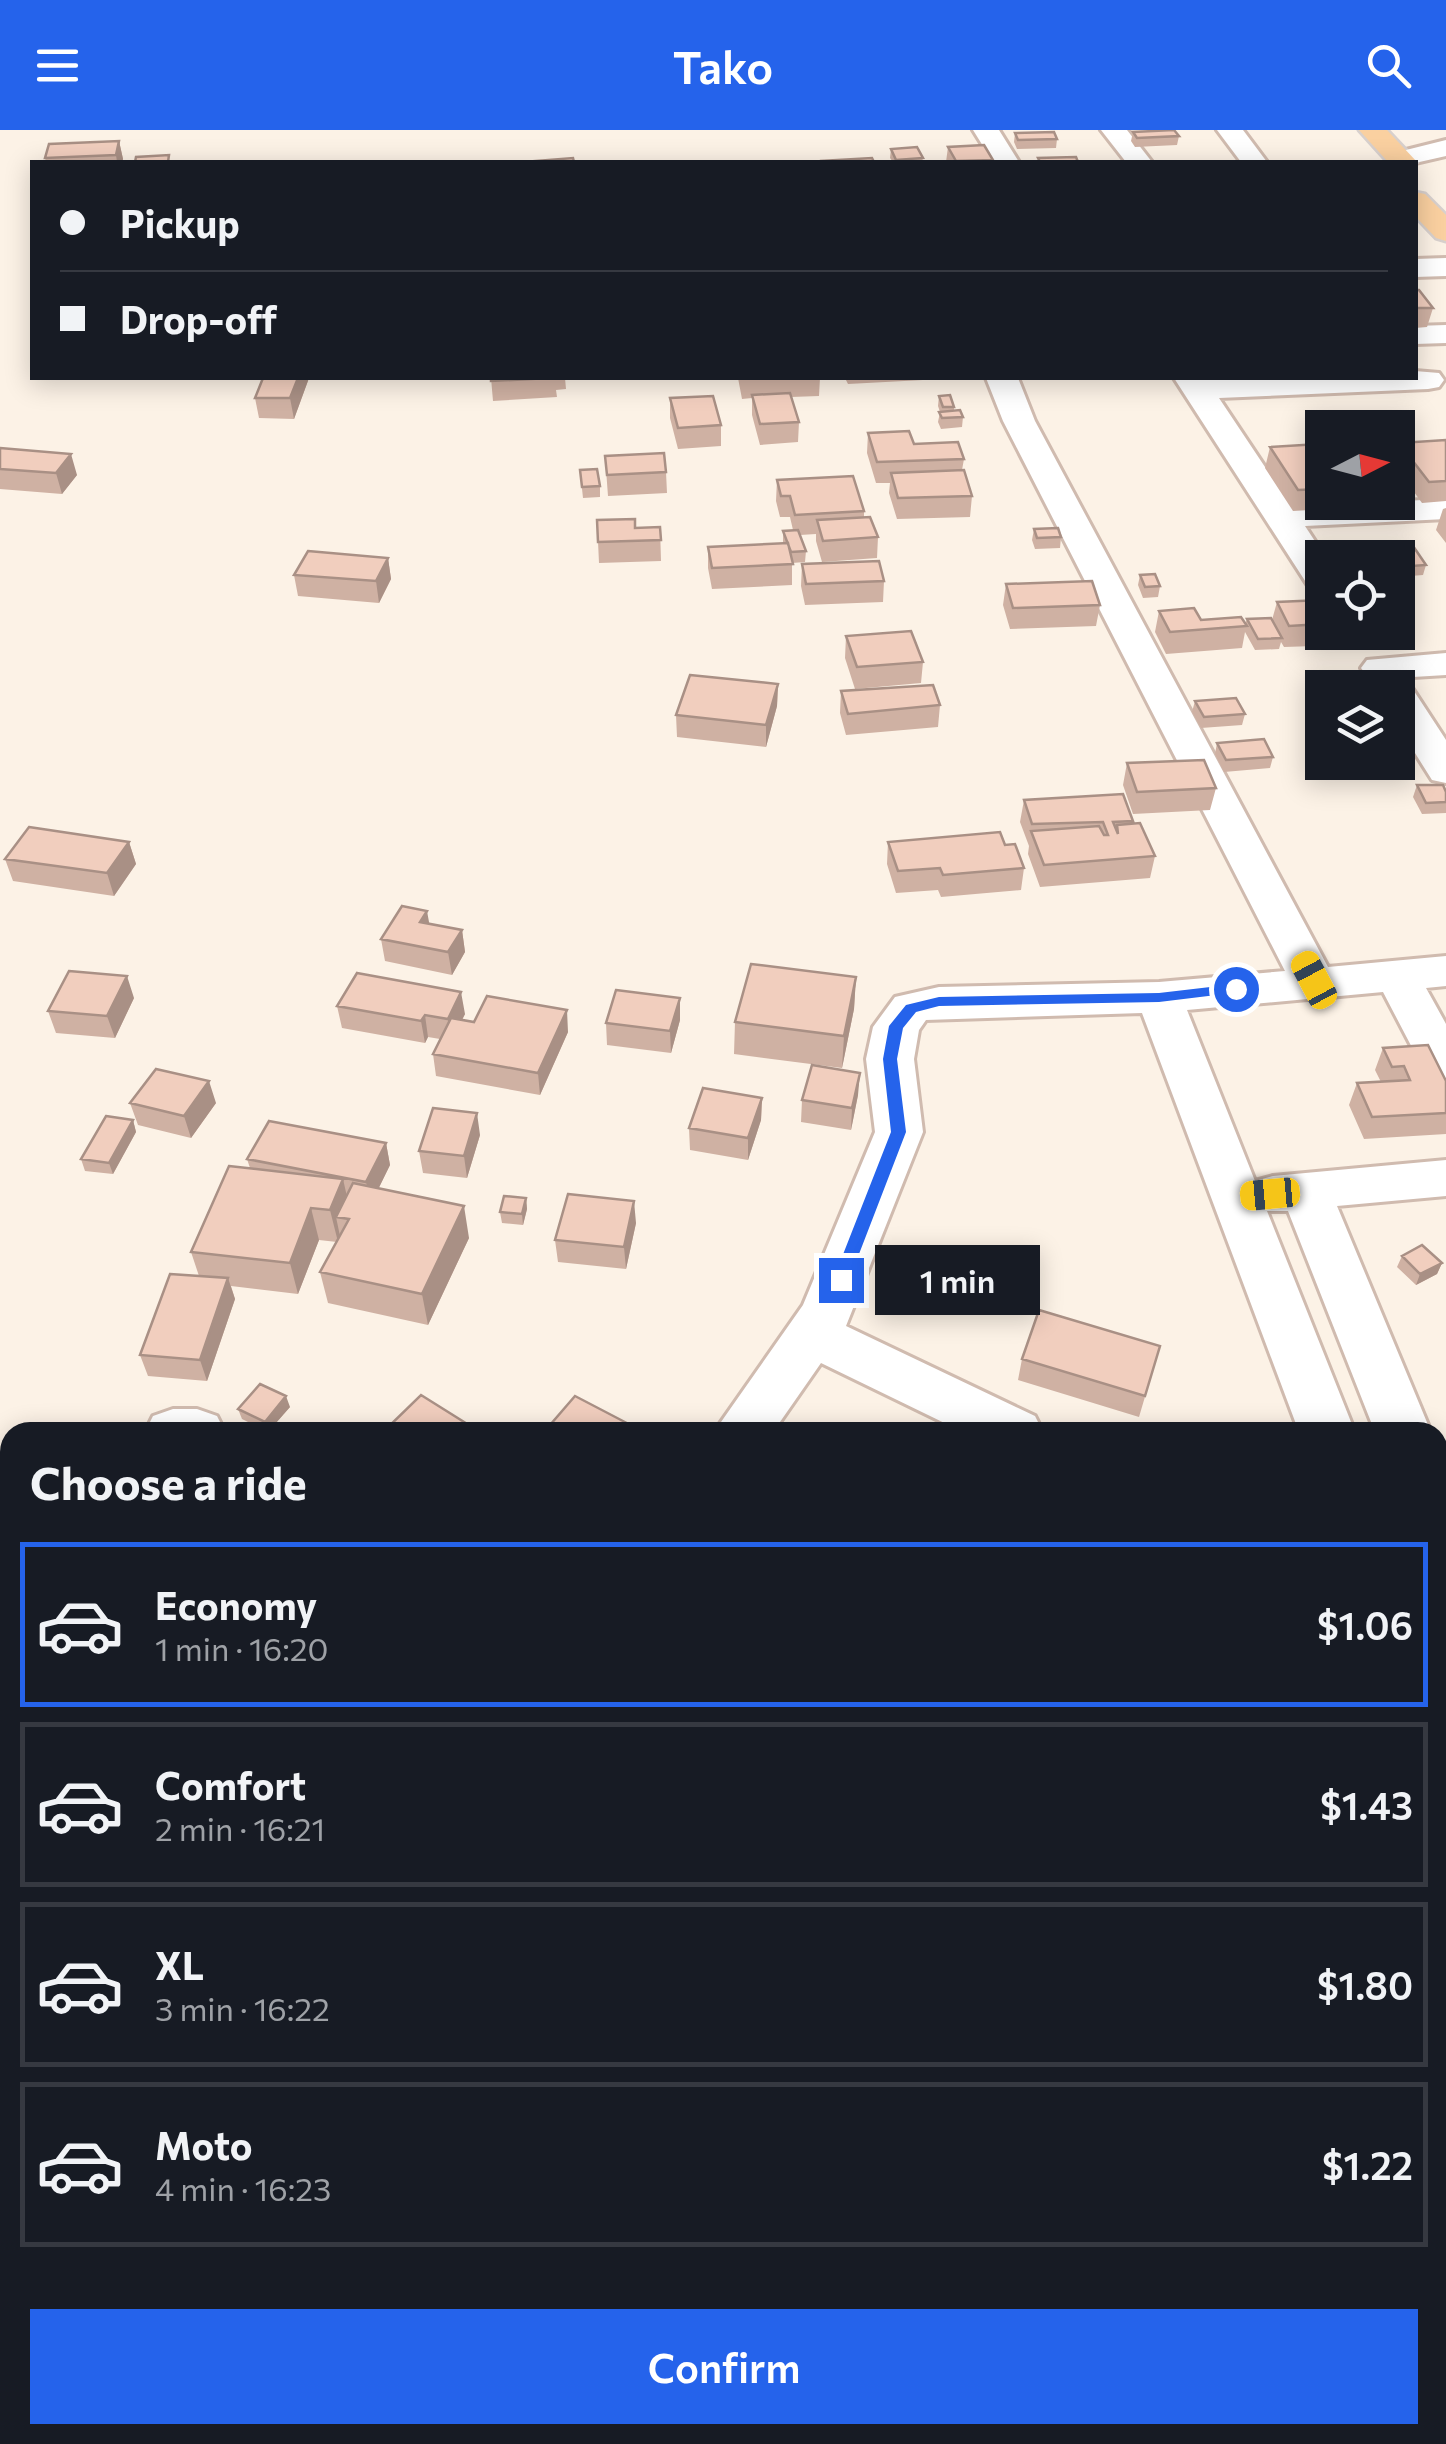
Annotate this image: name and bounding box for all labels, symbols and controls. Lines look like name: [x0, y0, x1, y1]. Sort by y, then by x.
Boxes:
icon: menu: [30, 38, 85, 93]
text: Tako: [673, 38, 773, 93]
icon: search: [1361, 38, 1416, 93]
text: Pickup: [120, 199, 240, 246]
text: Drop-off: [120, 295, 277, 342]
north arrow: [1305, 410, 1415, 520]
map controls: [1305, 410, 1415, 780]
button: locate: [1305, 540, 1415, 650]
button: layers: [1305, 670, 1415, 780]
car: [1287, 946, 1341, 1014]
route start: [1214, 967, 1259, 1012]
car: [1239, 1176, 1301, 1212]
callout: 1 min: [876, 1245, 1041, 1315]
route end: [819, 1258, 864, 1303]
text: 1 min: [920, 1260, 995, 1300]
text: Choose a ride: [30, 1454, 307, 1509]
icon: car: [35, 1580, 125, 1670]
text: Economy: [155, 1581, 317, 1628]
text: $1.06: [1317, 1601, 1413, 1648]
text: 1 min · 16:20: [155, 1628, 328, 1668]
icon: car: [35, 1760, 125, 1850]
text: Comfort: [155, 1761, 306, 1808]
text: $1.43: [1320, 1781, 1413, 1828]
text: 2 min · 16:21: [155, 1808, 325, 1848]
icon: car: [35, 1940, 125, 2030]
text: XL: [155, 1941, 204, 1988]
text: $1.80: [1317, 1961, 1413, 2008]
text: 3 min · 16:22: [155, 1988, 330, 2028]
icon: car: [35, 2120, 125, 2210]
text: Moto: [155, 2121, 253, 2168]
text: $1.22: [1322, 2141, 1413, 2188]
text: 4 min · 16:23: [155, 2168, 331, 2208]
button: Confirm: [30, 2309, 1418, 2424]

